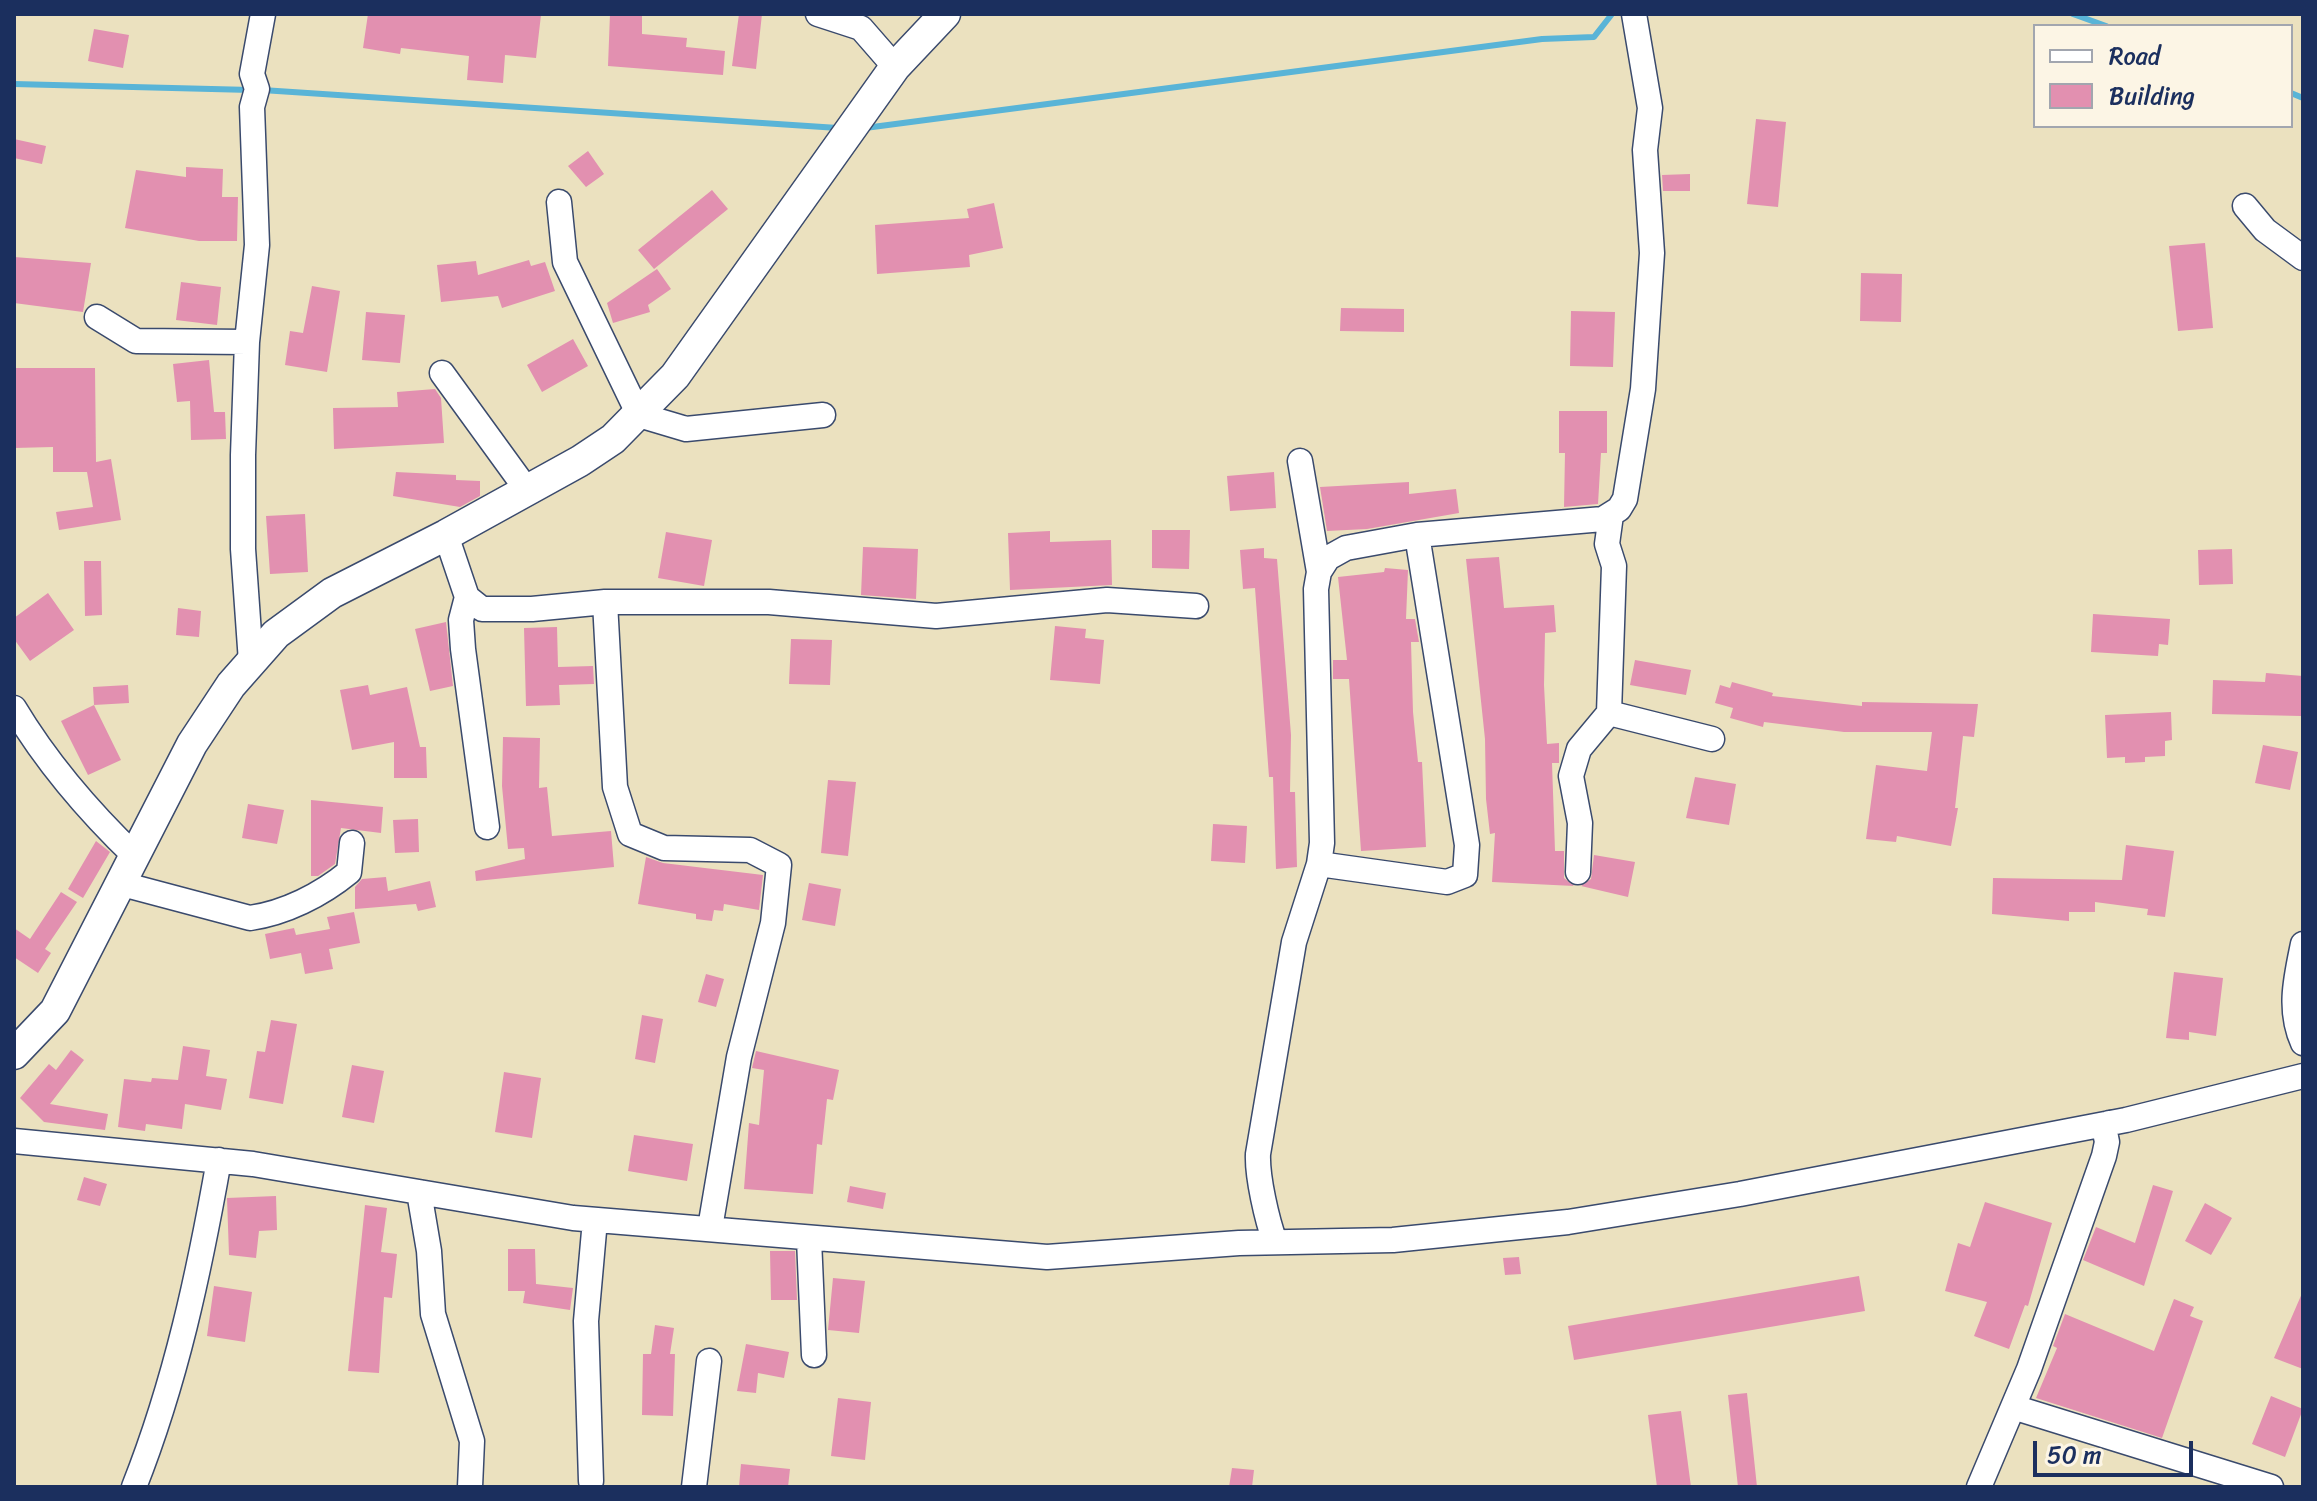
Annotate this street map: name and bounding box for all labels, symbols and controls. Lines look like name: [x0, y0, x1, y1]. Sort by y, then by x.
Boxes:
legend: [2033, 24, 2293, 128]
text: Road: [2109, 35, 2160, 77]
text: Building: [2109, 75, 2195, 117]
scale bar: [2037, 1425, 2197, 1475]
text: 50 m: [2047, 1434, 2102, 1476]

